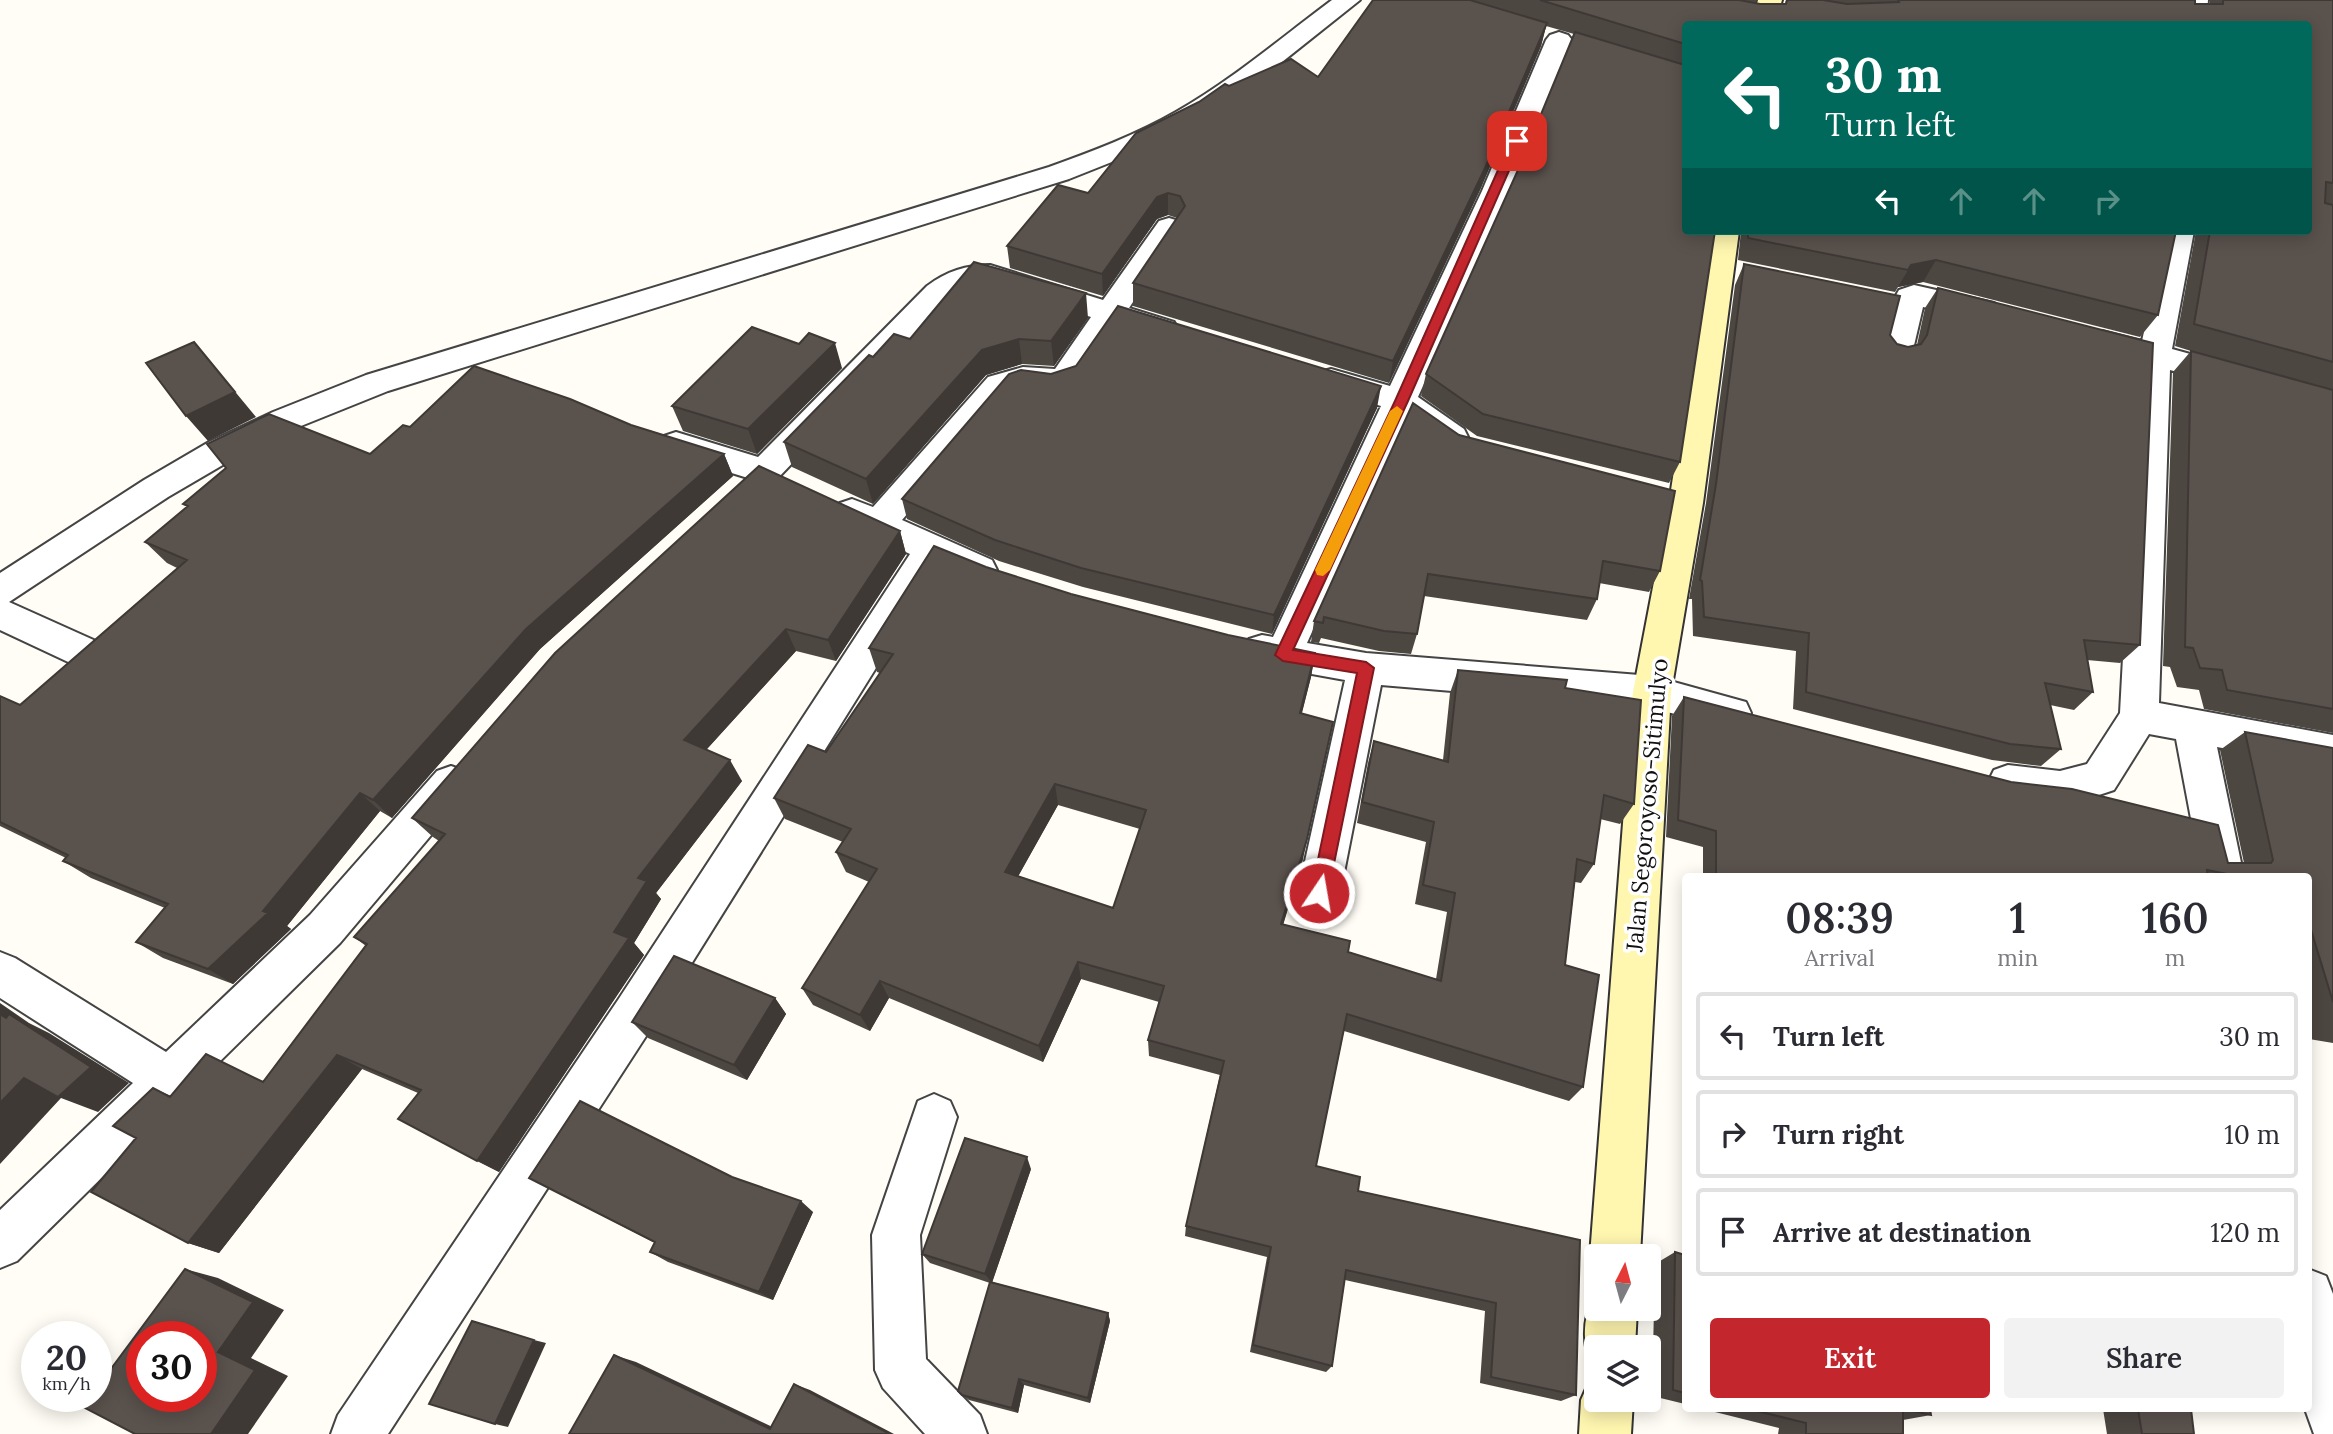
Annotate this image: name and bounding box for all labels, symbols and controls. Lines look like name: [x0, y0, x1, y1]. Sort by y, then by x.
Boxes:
text: 30 m: [1825, 43, 1942, 105]
icon: left: [1710, 49, 1801, 140]
text: Turn left: [1825, 104, 1955, 145]
pin: [1487, 111, 1547, 171]
icon: arrive: [1498, 122, 1536, 160]
icon: left: [1869, 182, 1907, 220]
icon: ahead: [1942, 182, 1980, 220]
icon: ahead: [2015, 182, 2053, 220]
icon: right: [2088, 182, 2126, 220]
street label: Jalan Segoroyoso-Sitimulyo: [1619, 657, 1674, 954]
position arrow: [1282, 856, 1356, 930]
text: 08:39: [1785, 891, 1894, 945]
text: 1: [2009, 891, 2026, 945]
text: 160: [2142, 891, 2209, 945]
text: Arrival: [1804, 943, 1875, 972]
text: min: [1997, 943, 2038, 972]
text: m: [2165, 943, 2185, 972]
icon: left: [1714, 1017, 1752, 1055]
text: Turn left: [1773, 1020, 1884, 1053]
text: 30 m: [2219, 1020, 2280, 1053]
icon: right: [1714, 1115, 1752, 1153]
text: Turn right: [1773, 1118, 1904, 1151]
text: 10 m: [2224, 1118, 2280, 1151]
icon: arrive: [1714, 1213, 1752, 1251]
text: Arrive at destination: [1773, 1216, 2031, 1249]
text: 120 m: [2210, 1216, 2280, 1249]
north arrow: [1584, 1244, 1661, 1321]
map controls: [1584, 1244, 1661, 1412]
button: Exit: [1710, 1318, 1990, 1398]
button: Share: [2004, 1318, 2284, 1398]
speed limit sign: 30: [126, 1321, 217, 1412]
text: 20: [46, 1335, 87, 1380]
button: layers: [1584, 1335, 1661, 1412]
text: km/h: [42, 1372, 91, 1395]

